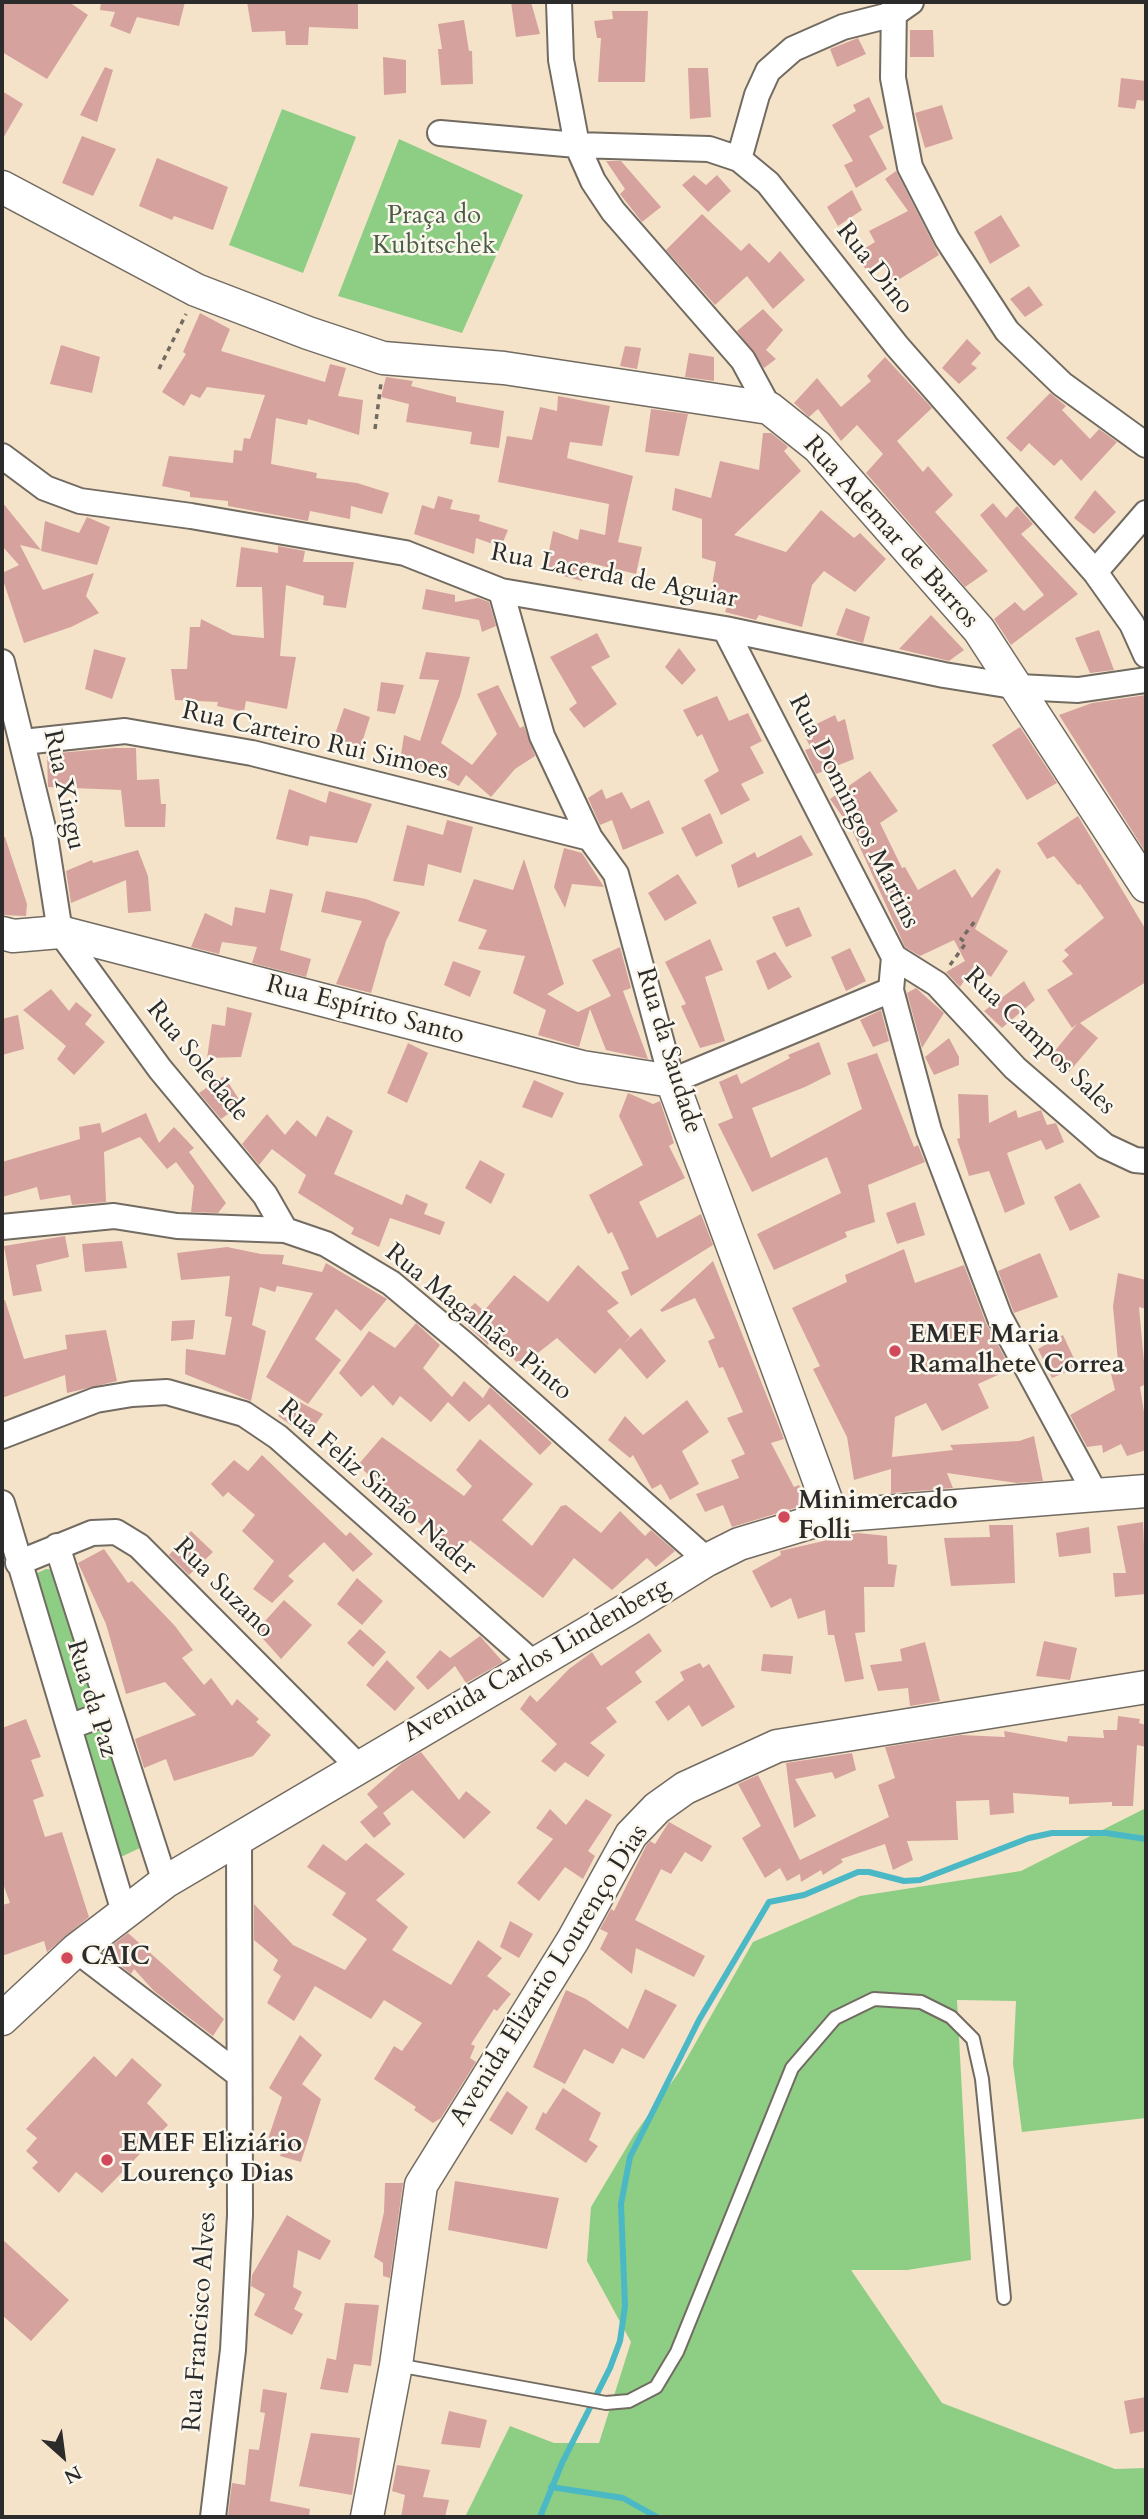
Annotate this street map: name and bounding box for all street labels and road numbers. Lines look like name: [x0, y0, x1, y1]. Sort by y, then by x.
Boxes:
street label: Rua Dino: [829, 217, 919, 321]
street label: Rua Ademar de Barros: [796, 431, 984, 635]
street label: Rua Lacerda de Aguiar: [488, 538, 740, 616]
street label: Rua Domingos Martins: [780, 690, 926, 934]
street label: Rua Carteiro Rui Simoes: [179, 696, 451, 788]
street label: Rua Xingu: [35, 727, 91, 853]
street label: Rua Campos Sales: [957, 962, 1121, 1122]
street label: Rua da Saudade: [628, 964, 708, 1138]
street label: Rua Espírito Santo: [263, 970, 467, 1052]
street label: Rua Soledade: [139, 995, 255, 1129]
street label: Rua Magalhães Pinto: [378, 1238, 578, 1408]
street label: Rua Feliz Simão Nader: [271, 1393, 483, 1583]
street label: Rua Suzano: [166, 1532, 280, 1646]
street label: Avenida Carlos Lindenberg: [398, 1572, 676, 1750]
street label: Rua da Paz: [58, 1637, 124, 1761]
street label: Avenida Elizario Lourenço Dias: [444, 1819, 656, 2133]
street label: Rua Francisco Alves: [178, 2211, 224, 2433]

